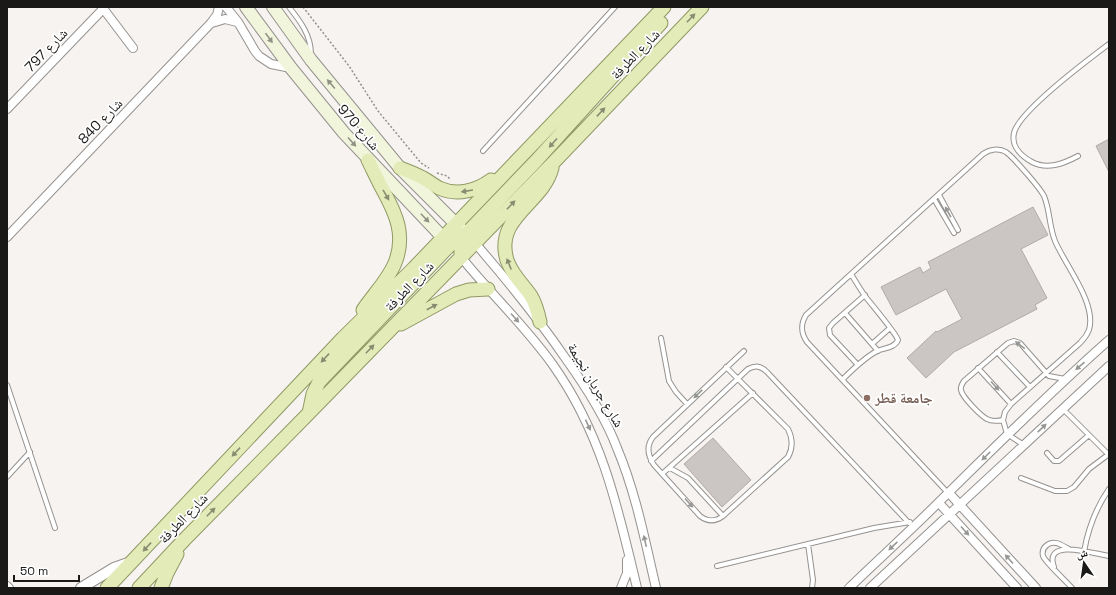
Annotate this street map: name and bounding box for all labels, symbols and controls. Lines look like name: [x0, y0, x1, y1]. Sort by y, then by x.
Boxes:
one-way arrow: [686, 13, 696, 23]
street label: شارع 797: [21, 24, 72, 76]
street label: شارع الطرفة: [607, 25, 664, 84]
one-way arrow: [265, 33, 273, 44]
one-way arrow: [326, 78, 335, 89]
street label: شارع 840: [74, 94, 127, 148]
street label: شارع 970: [333, 100, 384, 154]
one-way arrow: [596, 107, 606, 117]
one-way arrow: [347, 137, 356, 146]
one-way arrow: [548, 137, 557, 148]
one-way arrow: [461, 188, 473, 194]
one-way arrow: [382, 189, 389, 201]
one-way arrow: [506, 200, 516, 210]
one-way arrow: [945, 206, 952, 218]
one-way arrow: [420, 213, 430, 223]
street label: شارع الطرفة: [381, 257, 438, 316]
one-way arrow: [506, 257, 512, 269]
one-way arrow: [426, 303, 438, 310]
one-way arrow: [510, 313, 519, 323]
street label: شارع جريان نجيمة: [563, 340, 628, 431]
one-way arrow: [1015, 341, 1026, 349]
one-way arrow: [366, 344, 375, 354]
one-way arrow: [320, 353, 330, 363]
one-way arrow: [1075, 361, 1084, 370]
one-way arrow: [990, 381, 999, 391]
one-way arrow: [693, 389, 703, 399]
place label: جامعة قطر: [874, 389, 932, 407]
marker: جامعة قطر: [862, 393, 872, 403]
one-way arrow: [585, 419, 591, 430]
one-way arrow: [1037, 423, 1047, 433]
one-way arrow: [231, 447, 240, 457]
one-way arrow: [981, 451, 991, 461]
street label: شارع الطرفة: [155, 489, 212, 548]
one-way arrow: [684, 498, 693, 509]
one-way arrow: [206, 507, 216, 517]
one-way arrow: [961, 526, 970, 536]
one-way arrow: [641, 535, 647, 547]
one-way arrow: [142, 542, 151, 552]
one-way arrow: [888, 542, 898, 551]
north arrow: [1064, 543, 1104, 583]
text: ش: [1074, 545, 1090, 562]
one-way arrow: [1005, 554, 1014, 564]
scale bar: [14, 557, 79, 583]
text: 50 m: [20, 563, 48, 579]

